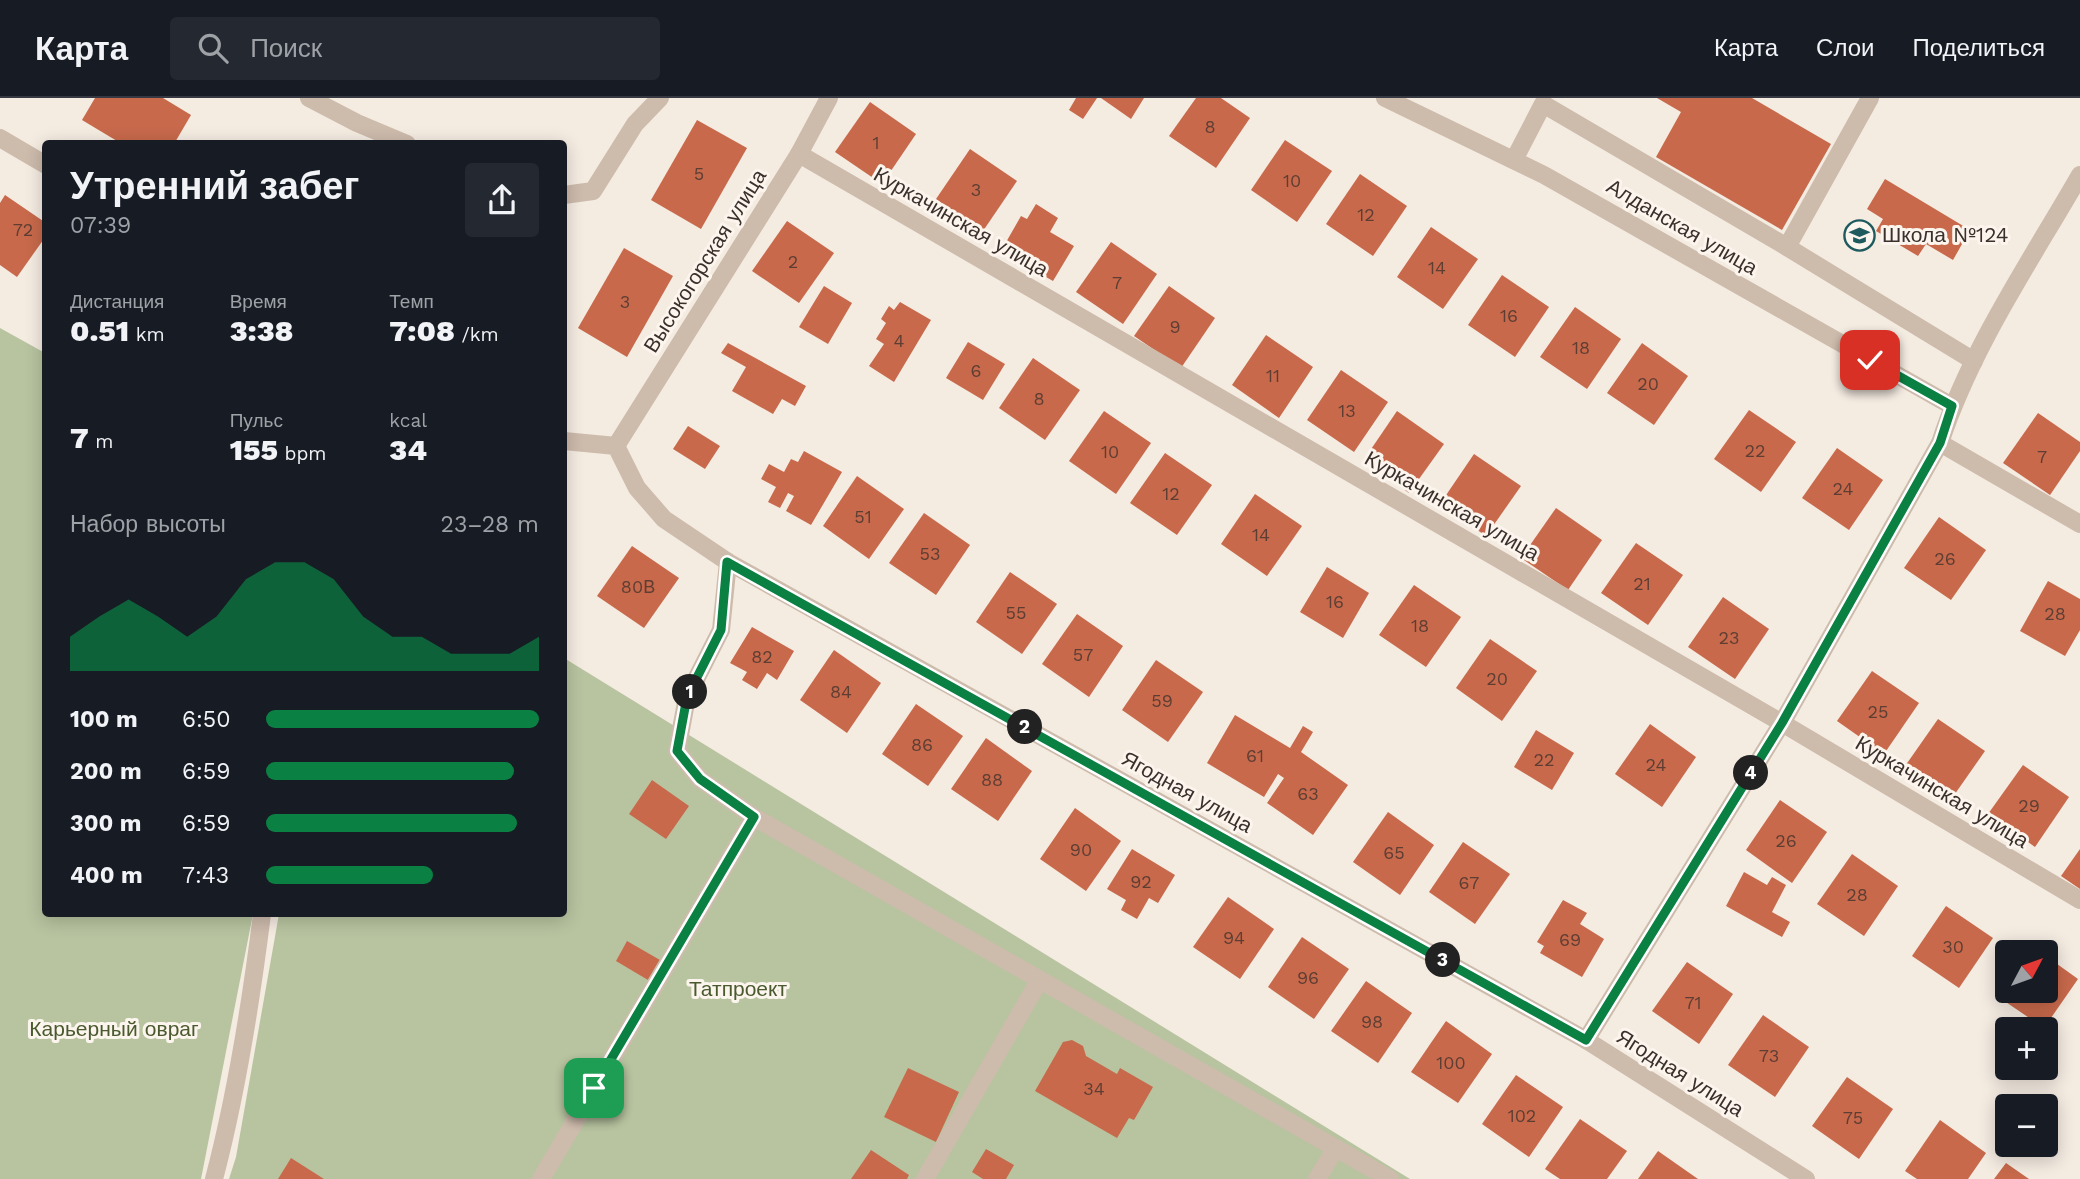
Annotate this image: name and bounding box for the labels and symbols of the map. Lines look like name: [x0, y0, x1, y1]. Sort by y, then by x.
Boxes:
house number: 8: [1204, 116, 1216, 137]
house number: 1: [872, 132, 880, 153]
street label: Куркачинская улица: [870, 161, 1053, 282]
house number: 5: [694, 163, 704, 184]
street label: Высокогорская улица: [638, 164, 771, 357]
house number: 10: [1283, 170, 1301, 191]
street label: Алданская улица: [1602, 173, 1762, 280]
house number: 3: [971, 179, 981, 200]
house number: 12: [1357, 204, 1375, 225]
school or university icon: Школа №124: [1842, 218, 1876, 252]
house number: 72: [13, 219, 33, 240]
place label: Школа №124: [1882, 222, 2009, 247]
house number: 2: [788, 251, 798, 272]
house number: 14: [1428, 257, 1446, 278]
house number: 7: [1112, 272, 1122, 293]
house number: 3: [620, 291, 630, 312]
house number: 16: [1500, 305, 1518, 326]
house number: 9: [1169, 316, 1181, 337]
house number: 4: [894, 330, 905, 351]
pin: [1840, 330, 1900, 390]
house number: 18: [1572, 337, 1590, 358]
house number: 6: [971, 360, 981, 381]
house number: 11: [1266, 365, 1280, 386]
house number: 20: [1637, 373, 1659, 394]
house number: 8: [1033, 388, 1045, 409]
house number: 13: [1338, 400, 1356, 421]
house number: 22: [1745, 440, 1766, 461]
house number: 10: [1101, 441, 1119, 462]
street label: Куркачинская улица: [1361, 445, 1544, 566]
house number: 7: [2037, 446, 2047, 467]
house number: 24: [1833, 478, 1853, 499]
house number: 12: [1162, 483, 1180, 504]
house number: 51: [854, 506, 872, 527]
house number: 14: [1252, 524, 1270, 545]
house number: 53: [920, 543, 940, 564]
house number: 26: [1934, 548, 1956, 569]
house number: 21: [1633, 573, 1651, 594]
house number: 80В: [621, 576, 655, 597]
house number: 16: [1326, 591, 1344, 612]
house number: 55: [1006, 602, 1026, 623]
house number: 28: [2044, 603, 2066, 624]
house number: 18: [1411, 615, 1429, 636]
house number: 23: [1719, 627, 1740, 648]
house number: 57: [1073, 644, 1093, 665]
house number: 82: [751, 646, 773, 667]
house number: 20: [1486, 668, 1508, 689]
pin: 1: [672, 674, 708, 710]
house number: 84: [830, 681, 852, 702]
house number: 59: [1151, 690, 1173, 711]
house number: 25: [1868, 701, 1888, 722]
pin: 2: [1007, 710, 1042, 744]
street label: Куркачинская улица: [1851, 730, 2034, 853]
house number: 86: [911, 734, 933, 755]
street label: Ягодная улица: [1118, 745, 1257, 838]
house number: 61: [1246, 745, 1264, 766]
house number: 22: [1534, 749, 1555, 770]
house number: 24: [1646, 754, 1666, 775]
pin: 4: [1734, 756, 1768, 790]
house number: 88: [981, 769, 1003, 790]
house number: 63: [1297, 783, 1319, 804]
house number: 29: [2018, 795, 2040, 816]
house number: 26: [1775, 830, 1797, 851]
house number: 90: [1070, 839, 1092, 860]
house number: 65: [1383, 842, 1405, 863]
house number: 92: [1130, 871, 1152, 892]
house number: 67: [1459, 872, 1479, 893]
house number: 28: [1846, 884, 1868, 905]
house number: 94: [1223, 927, 1245, 948]
house number: 69: [1559, 929, 1581, 950]
house number: 30: [1942, 936, 1964, 957]
north arrow: [1995, 940, 2058, 1003]
pin: 3: [1426, 942, 1460, 978]
house number: 96: [1297, 967, 1319, 988]
park label: Татпроект: [689, 976, 787, 1001]
house number: 71: [1684, 992, 1702, 1013]
house number: 98: [1361, 1011, 1383, 1032]
park label: Карьерный овраг: [29, 1016, 199, 1041]
street label: Ягодная улица: [1612, 1023, 1749, 1122]
house number: 73: [1759, 1045, 1779, 1066]
house number: 100: [1436, 1052, 1466, 1073]
pin: [564, 1058, 624, 1118]
house number: 34: [1083, 1078, 1105, 1099]
house number: 102: [1508, 1105, 1536, 1126]
house number: 75: [1843, 1107, 1863, 1128]

